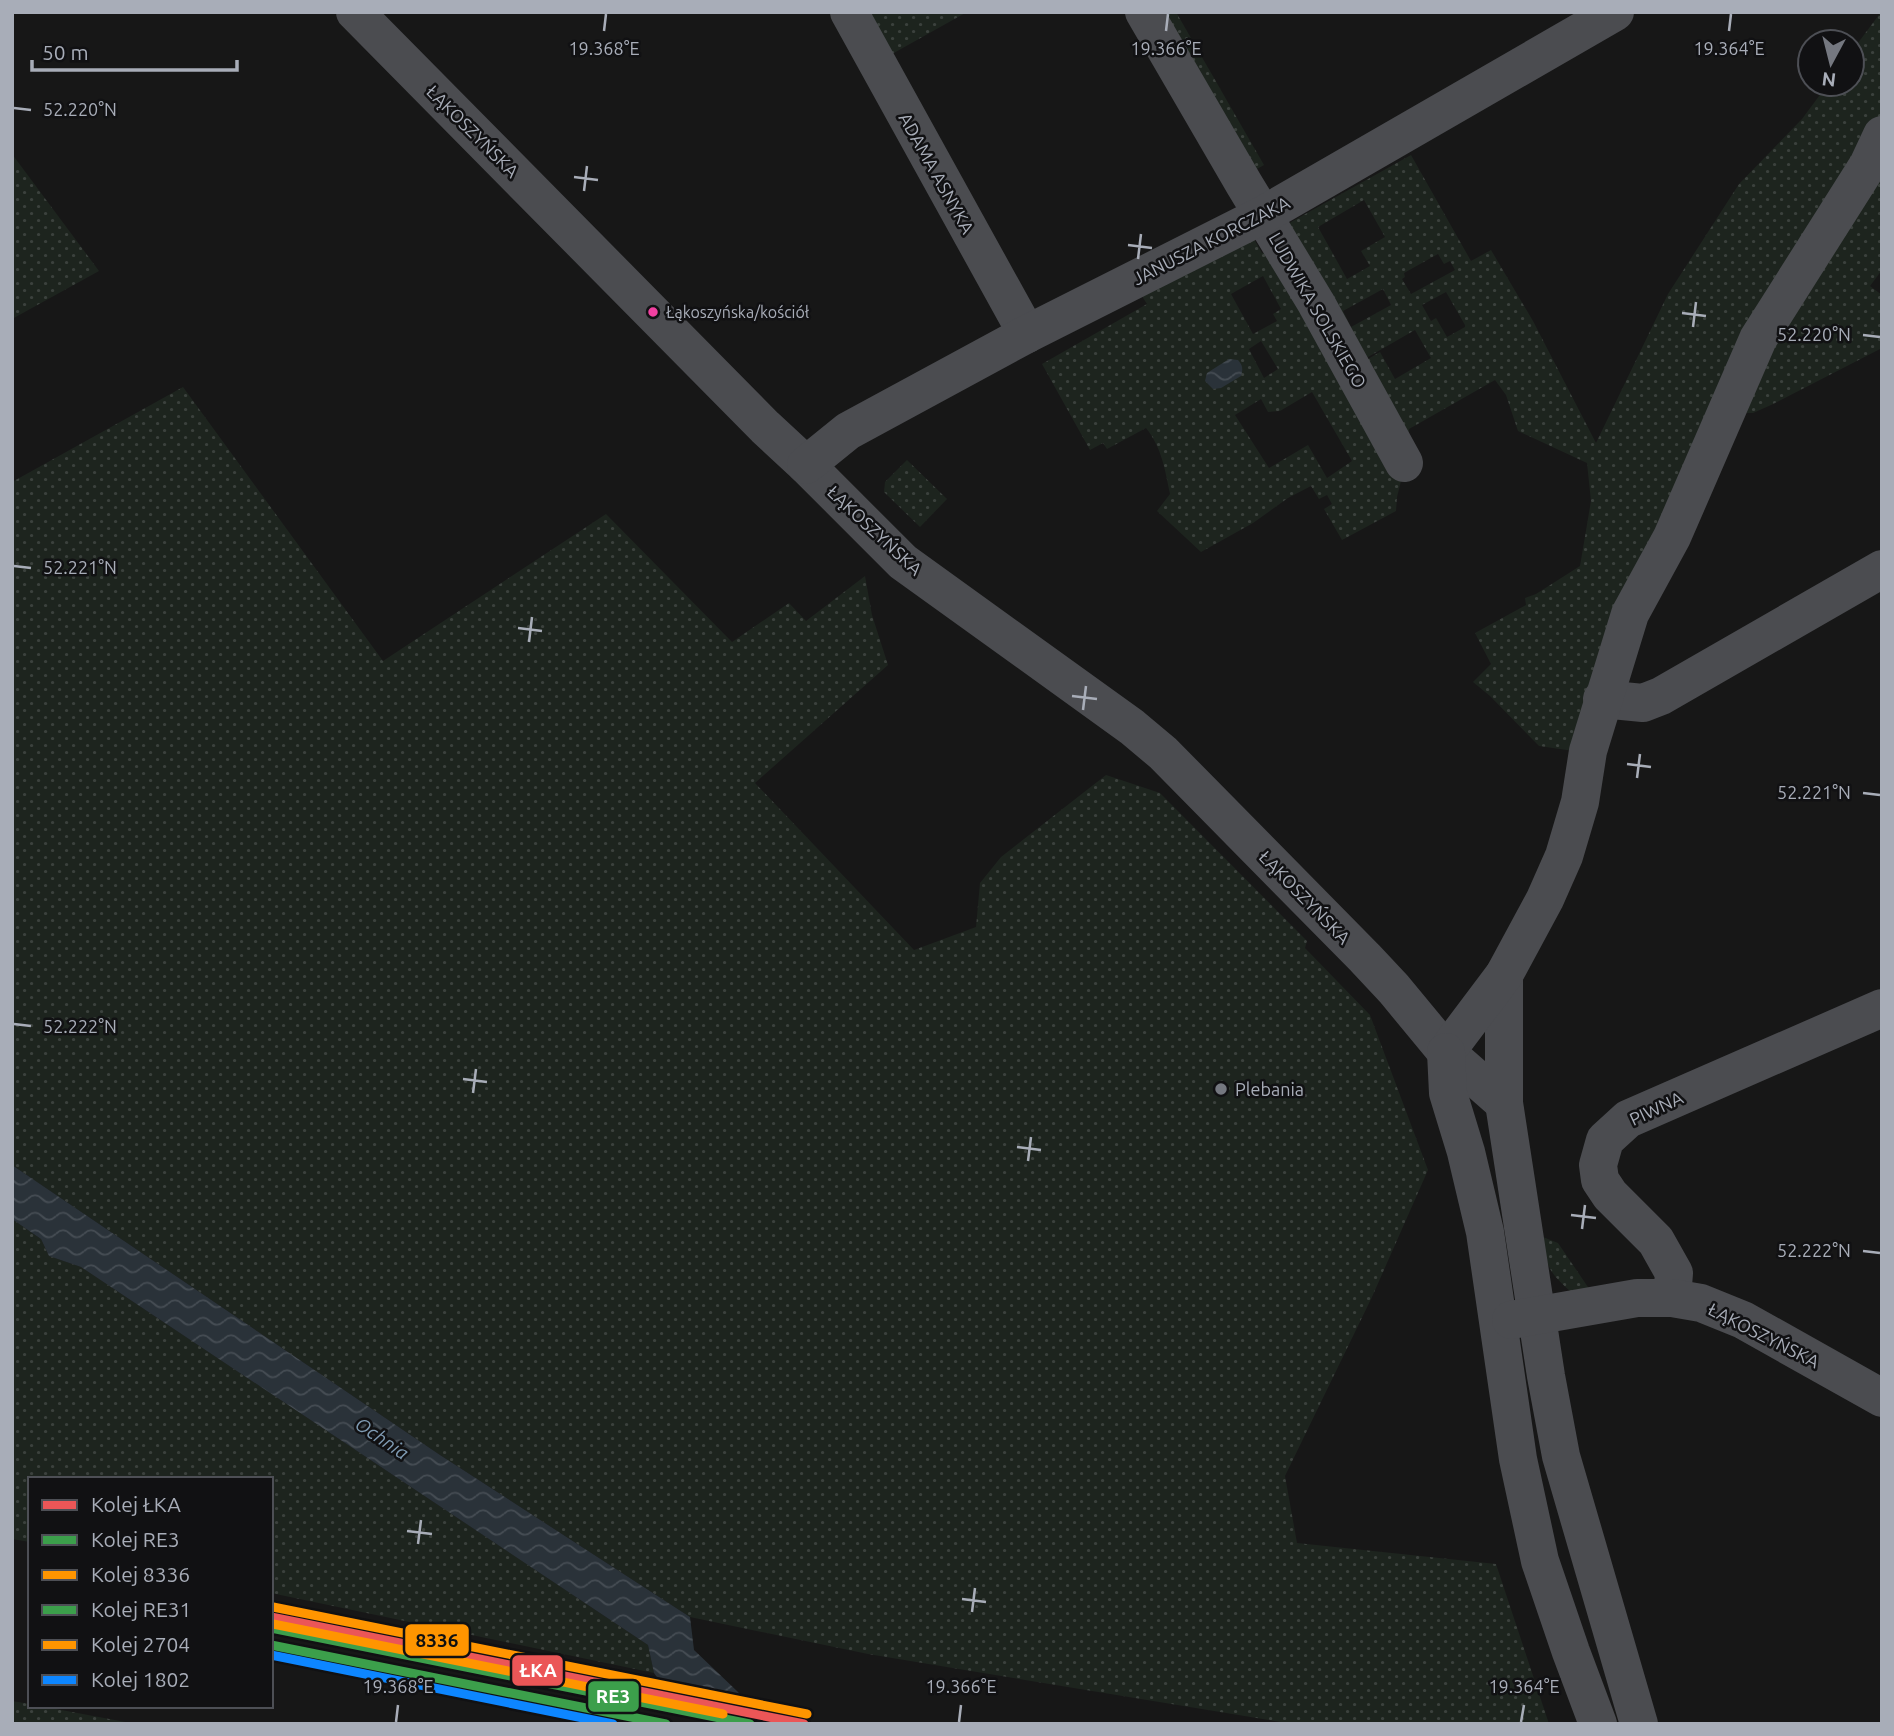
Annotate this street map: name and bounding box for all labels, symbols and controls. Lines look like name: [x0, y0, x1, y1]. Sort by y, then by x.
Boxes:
scale bar: [32, 28, 236, 72]
north arrow: [1796, 28, 1866, 98]
text: 19.368°E: [568, 38, 640, 58]
text: 19.366°E: [1130, 38, 1202, 58]
text: 19.364°E: [1693, 38, 1765, 58]
text: 50 m: [42, 40, 89, 64]
text: N: [1821, 68, 1837, 92]
street label: ŁĄKOSZYŃSKA: [423, 80, 524, 181]
text: 52.220°N: [43, 99, 117, 119]
street label: ADAMA ASNYKA: [895, 109, 979, 237]
street label: JANUSZA KORCZAKA: [1129, 192, 1293, 288]
street label: LUDWIKA SOLSKIEGO: [1265, 229, 1371, 391]
place label: Łąkoszyńska/kościół: [666, 303, 810, 321]
marker: Łąkoszyńska/kościół: [646, 305, 660, 319]
text: 52.220°N: [1777, 324, 1851, 344]
street label: ŁĄKOSZYŃSKA: [824, 480, 927, 579]
text: 52.221°N: [43, 557, 117, 577]
text: 52.221°N: [1777, 782, 1851, 802]
street label: ŁĄKOSZYŃSKA: [1255, 846, 1355, 948]
text: 52.222°N: [43, 1016, 117, 1036]
place label: Plebania: [1235, 1079, 1304, 1099]
marker: Plebania: [1213, 1081, 1229, 1097]
street label: PIWNA: [1626, 1087, 1686, 1129]
text: 52.222°N: [1777, 1240, 1851, 1260]
street label: ŁĄKOSZYŃSKA: [1705, 1298, 1824, 1372]
water label: Ochnia: [351, 1412, 413, 1464]
legend: [28, 1477, 273, 1708]
text: Kolej ŁKA: [91, 1492, 181, 1516]
text: Kolej RE3: [91, 1527, 180, 1551]
text: Kolej 8336: [91, 1562, 190, 1586]
text: Kolej RE31: [91, 1597, 191, 1621]
line badge: 8336: [404, 1623, 470, 1657]
text: 8336: [416, 1629, 458, 1651]
text: Kolej 2704: [91, 1632, 190, 1656]
line badge: ŁKA: [511, 1654, 564, 1687]
text: ŁKA: [519, 1659, 557, 1681]
text: Kolej 1802: [91, 1667, 190, 1691]
text: 19.368°E: [362, 1676, 434, 1696]
text: 19.366°E: [925, 1676, 997, 1696]
text: 19.364°E: [1488, 1676, 1560, 1696]
line badge: RE3: [587, 1680, 640, 1713]
text: RE3: [596, 1685, 630, 1707]

